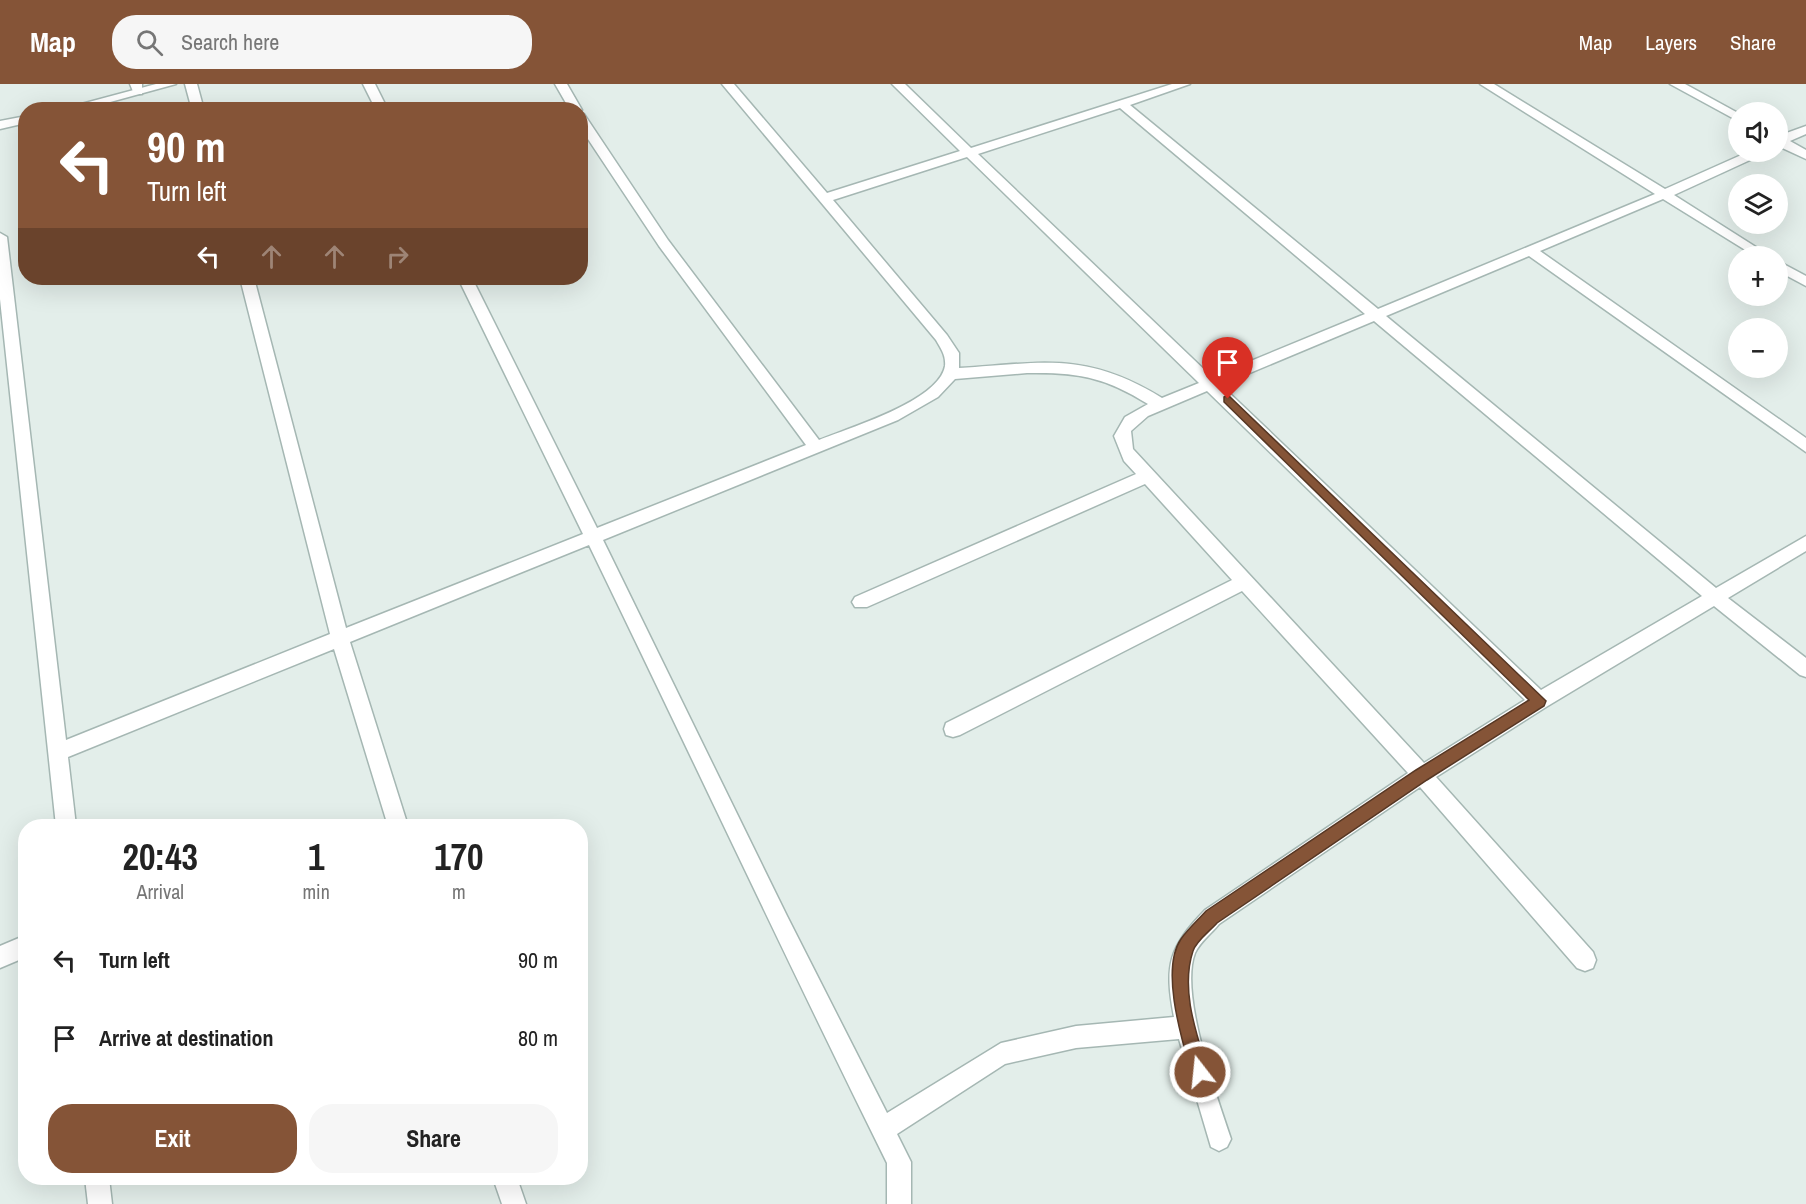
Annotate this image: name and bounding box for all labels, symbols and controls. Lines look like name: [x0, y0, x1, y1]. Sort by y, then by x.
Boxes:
search box: [112, 15, 532, 69]
text: Map: [30, 23, 76, 61]
icon: search: [133, 26, 166, 59]
text: Search here: [181, 27, 279, 57]
text: Map: [1579, 28, 1612, 57]
text: Layers: [1645, 28, 1697, 57]
text: Share: [1730, 28, 1776, 57]
map controls: [1728, 102, 1788, 378]
button: sound: [1728, 102, 1788, 162]
text: 90 m: [147, 119, 226, 175]
icon: left: [48, 126, 126, 204]
text: Turn left: [147, 173, 226, 209]
button: layers: [1728, 174, 1788, 234]
icon: left: [192, 240, 225, 273]
icon: ahead: [255, 240, 288, 273]
icon: ahead: [318, 240, 351, 273]
icon: right: [381, 240, 414, 273]
button: +: [1728, 246, 1788, 306]
button: −: [1728, 318, 1788, 378]
pin: [1202, 337, 1253, 399]
icon: arrive: [1211, 346, 1244, 379]
text: 20:43: [122, 833, 198, 881]
text: 1: [308, 833, 324, 881]
text: 170: [434, 833, 484, 881]
text: Arrival: [137, 878, 184, 905]
text: min: [302, 878, 330, 905]
text: m: [452, 878, 466, 905]
icon: left: [48, 944, 81, 977]
text: Turn left: [99, 945, 170, 975]
text: 90 m: [518, 945, 558, 975]
icon: arrive: [48, 1022, 81, 1055]
text: Arrive at destination: [99, 1023, 273, 1053]
text: 80 m: [518, 1023, 558, 1053]
position arrow: [1168, 1040, 1232, 1104]
button: Exit: [48, 1104, 297, 1173]
button: Share: [309, 1104, 558, 1173]

